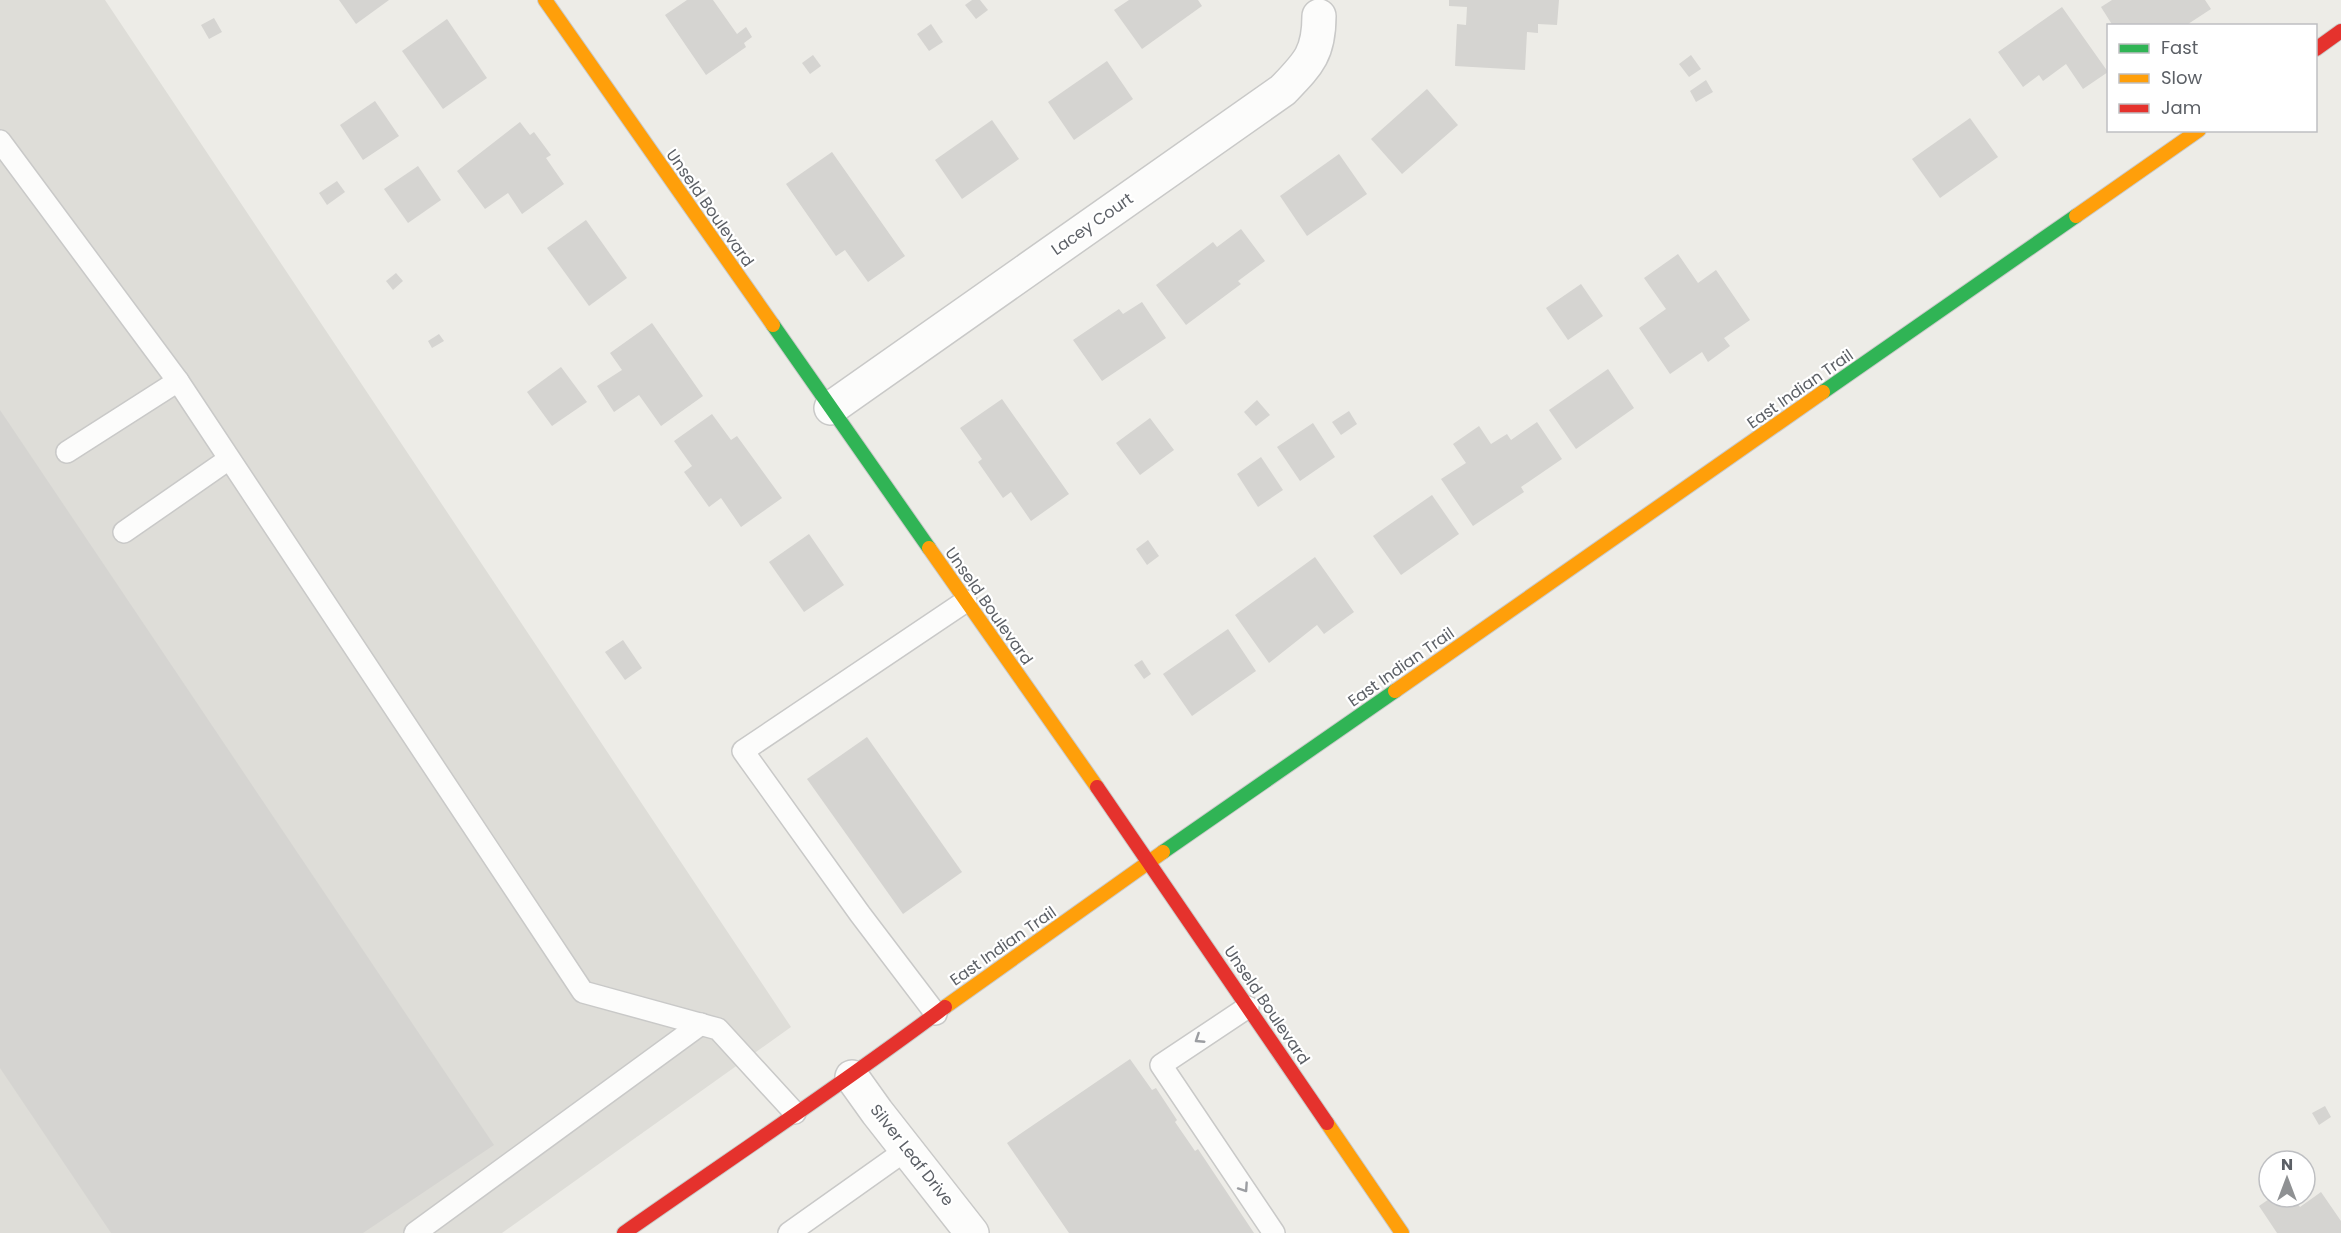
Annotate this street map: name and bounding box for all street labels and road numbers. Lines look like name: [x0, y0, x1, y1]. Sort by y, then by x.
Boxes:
street label: Unseld Boulevard: [661, 144, 759, 272]
street label: Lacey Court: [1046, 187, 1138, 261]
street label: East Indian Trail: [1742, 344, 1858, 434]
street label: Unseld Boulevard: [940, 542, 1038, 670]
street label: East Indian Trail: [1343, 622, 1459, 712]
street label: East Indian Trail: [945, 901, 1061, 991]
street label: Unseld Boulevard: [1219, 941, 1315, 1069]
street label: Silver Leaf Drive: [865, 1099, 959, 1211]

